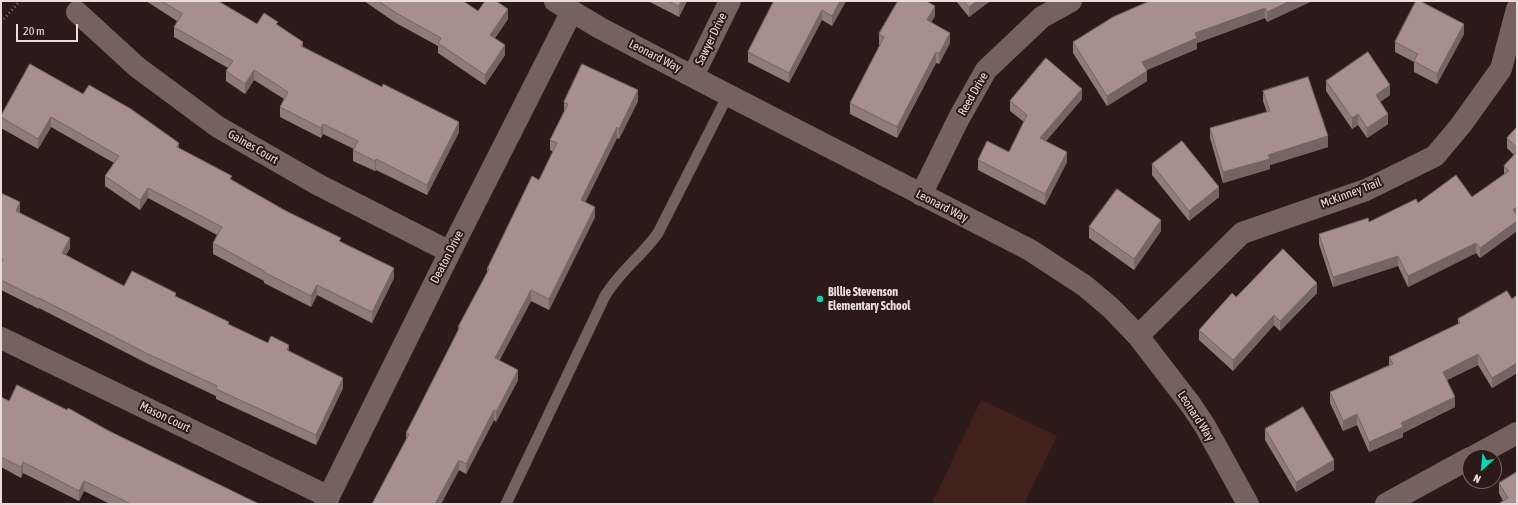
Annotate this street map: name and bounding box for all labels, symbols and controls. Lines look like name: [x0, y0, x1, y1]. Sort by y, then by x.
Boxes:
street label: Sawyer Drive: [692, 10, 730, 68]
scale bar: [18, 16, 80, 42]
text: 20 m: [23, 24, 45, 38]
street label: Leonard Way: [626, 37, 684, 75]
street label: Reed Drive: [955, 70, 991, 118]
street label: Gaines Court: [225, 127, 281, 167]
street label: McKinney Trail: [1319, 175, 1383, 211]
street label: Leonard Way: [913, 187, 971, 225]
street label: Deaton Drive: [428, 228, 466, 286]
place label: Billie Stevenson Elementary School: [828, 285, 910, 313]
marker: Billie Stevenson Elementary School: [815, 294, 825, 304]
street label: Leonard Way: [1174, 388, 1218, 444]
street label: Mason Court: [137, 399, 193, 435]
north arrow: [1462, 449, 1502, 489]
text: N: [1471, 472, 1483, 486]

